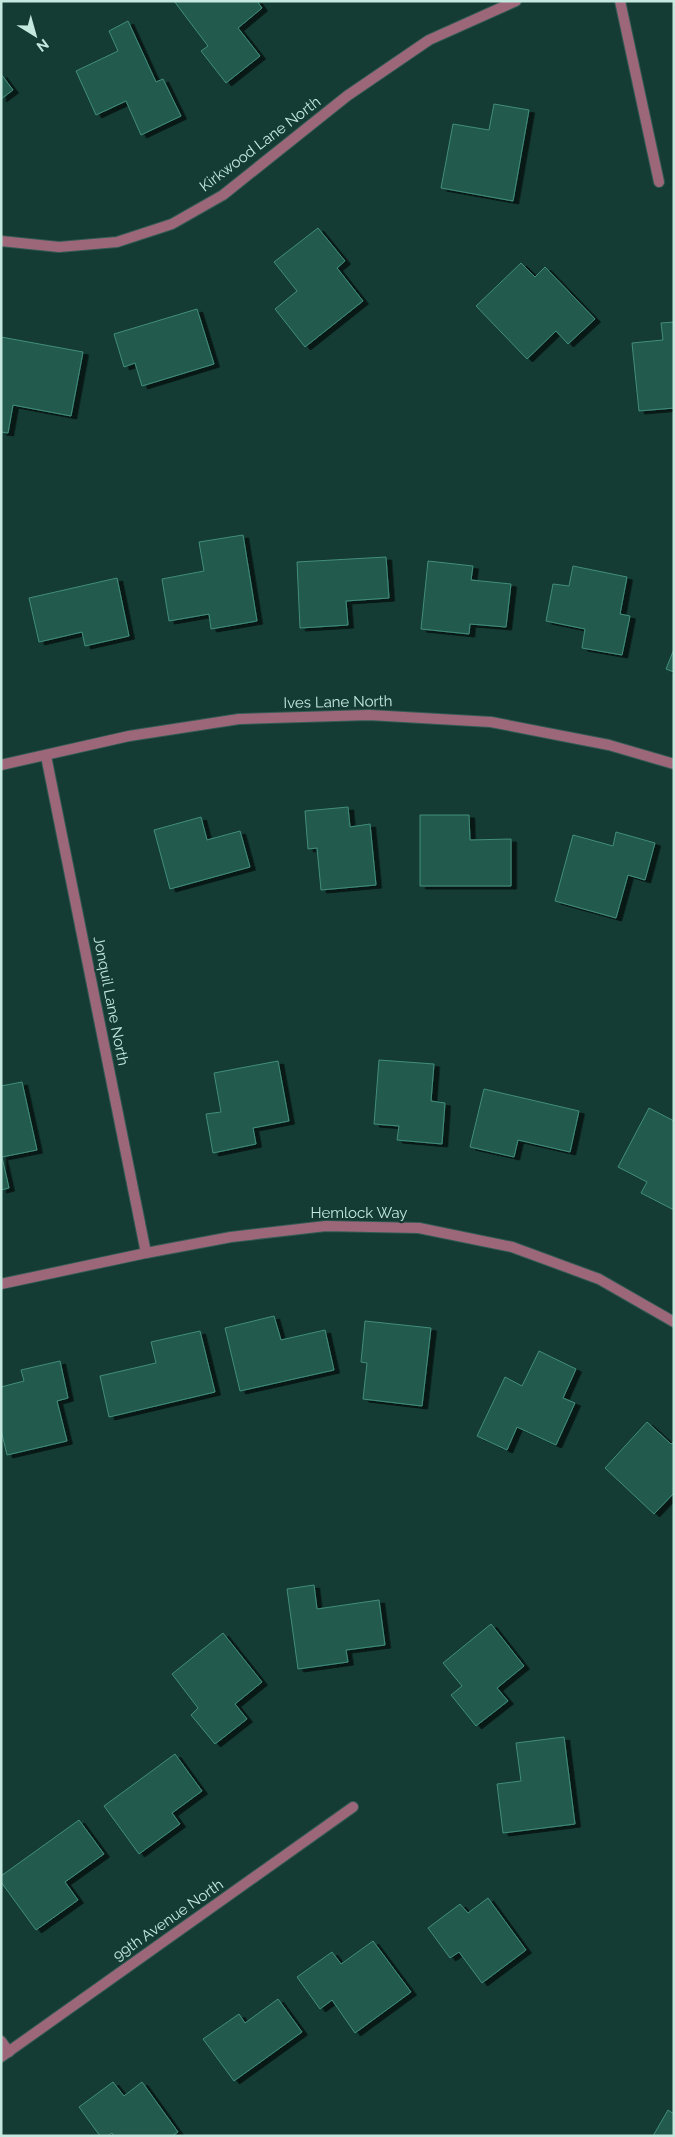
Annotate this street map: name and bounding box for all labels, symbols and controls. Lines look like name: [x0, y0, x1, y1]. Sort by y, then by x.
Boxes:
north arrow: [10, 10, 60, 60]
text: N: [34, 36, 52, 55]
street label: Kirkwood Lane North: [196, 93, 324, 195]
street label: Ives Lane North: [283, 692, 393, 712]
street label: Jonquil Lane North: [90, 935, 132, 1067]
street label: Hemlock Way: [311, 1204, 408, 1222]
street label: 99th Avenue North: [109, 1875, 227, 1965]

